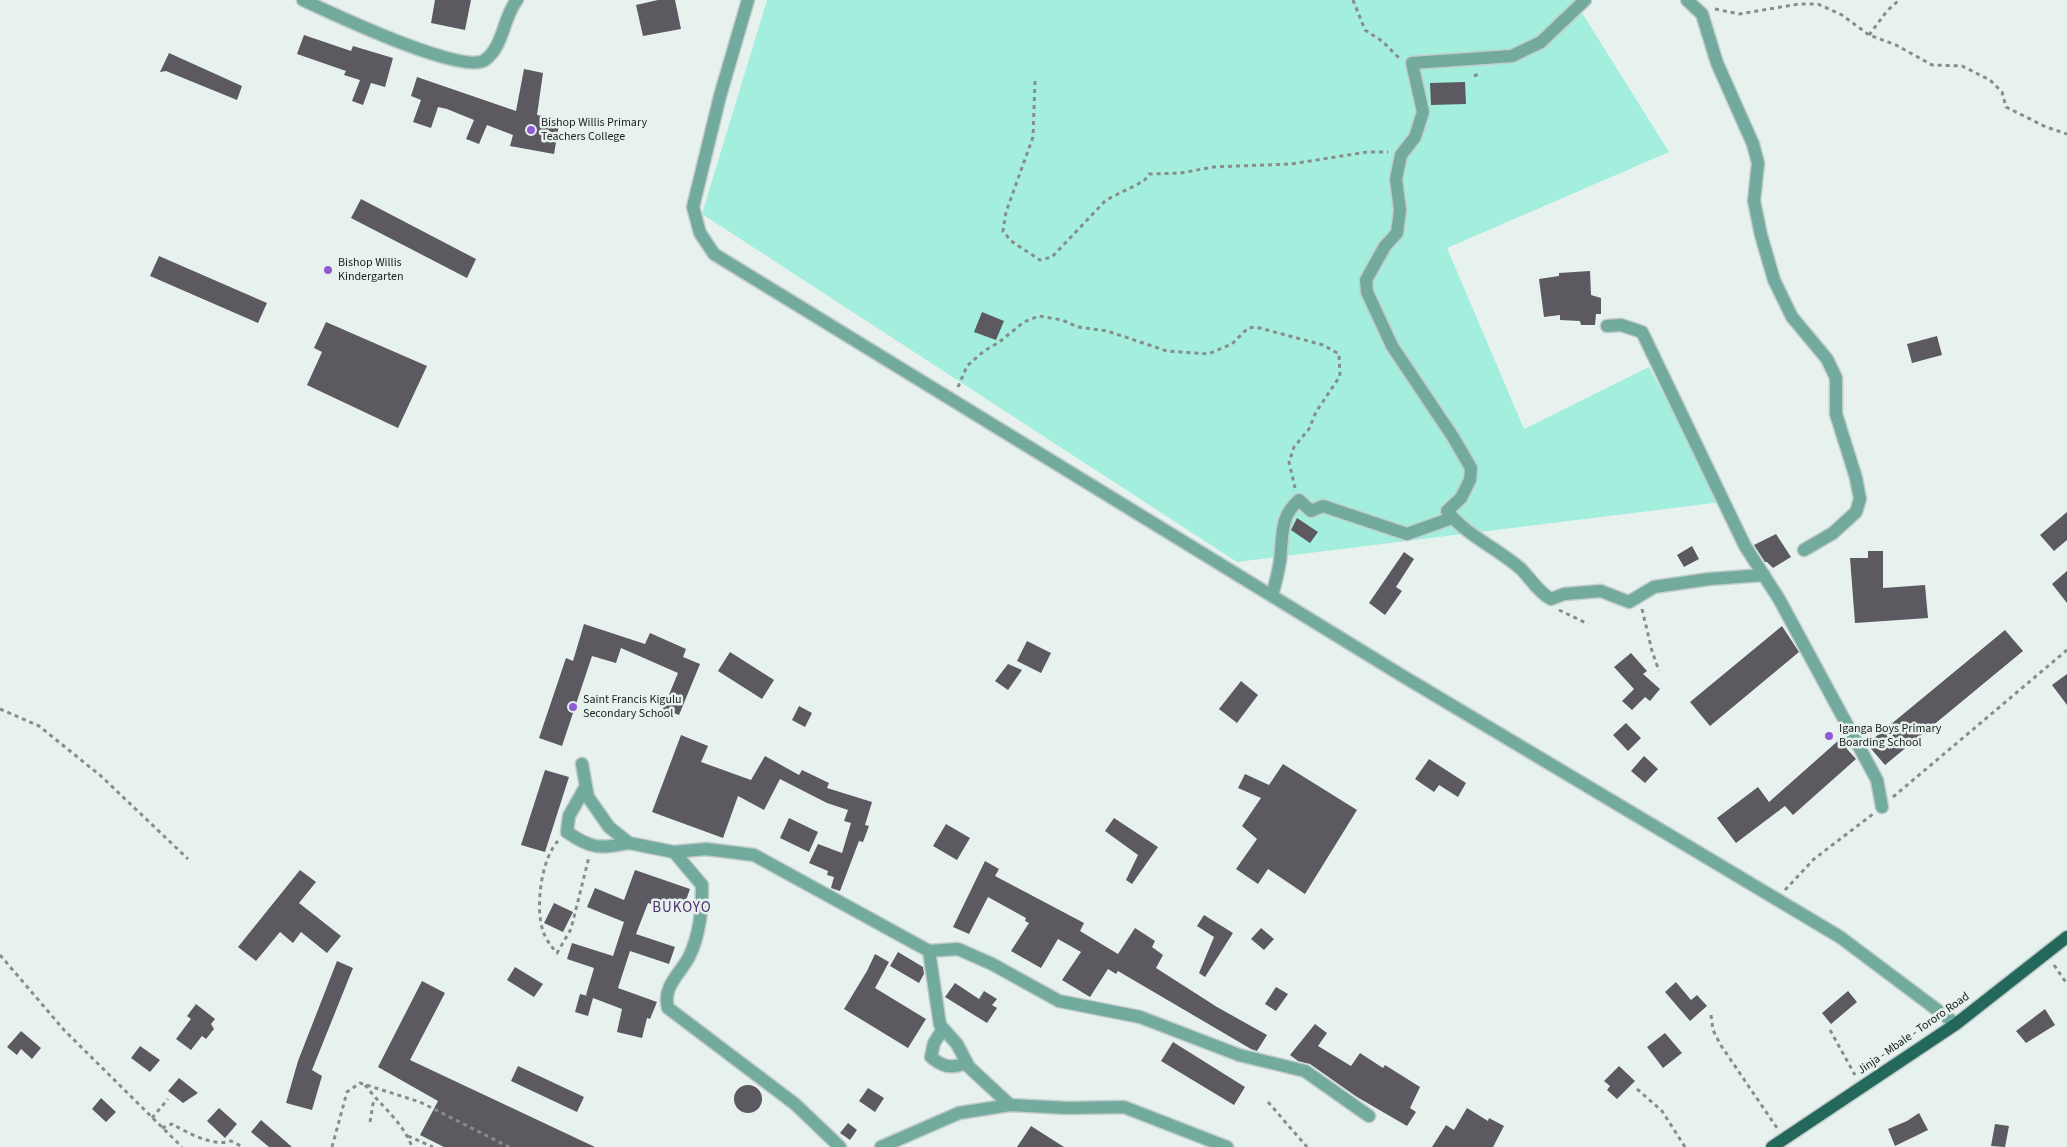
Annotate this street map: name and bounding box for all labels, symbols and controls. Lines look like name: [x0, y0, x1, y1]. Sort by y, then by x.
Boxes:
place label: Bishop Willis Primary Teachers College: [541, 116, 647, 144]
marker: Bishop Willis Primary Teachers College: [525, 124, 537, 136]
place label: Bishop Willis Kindergarten: [338, 256, 404, 284]
marker: Bishop Willis Kindergarten: [322, 264, 334, 276]
place label: Saint Francis Kigulu Secondary School: [583, 693, 682, 721]
marker: Saint Francis Kigulu Secondary School: [567, 701, 579, 713]
place label: Iganga Boys Primary Boarding School: [1839, 722, 1941, 750]
marker: Iganga Boys Primary Boarding School: [1823, 730, 1835, 742]
district label: BUKOYO: [652, 900, 712, 918]
street label: Jinja - Mbale - Tororo Road: [1855, 990, 1973, 1078]

